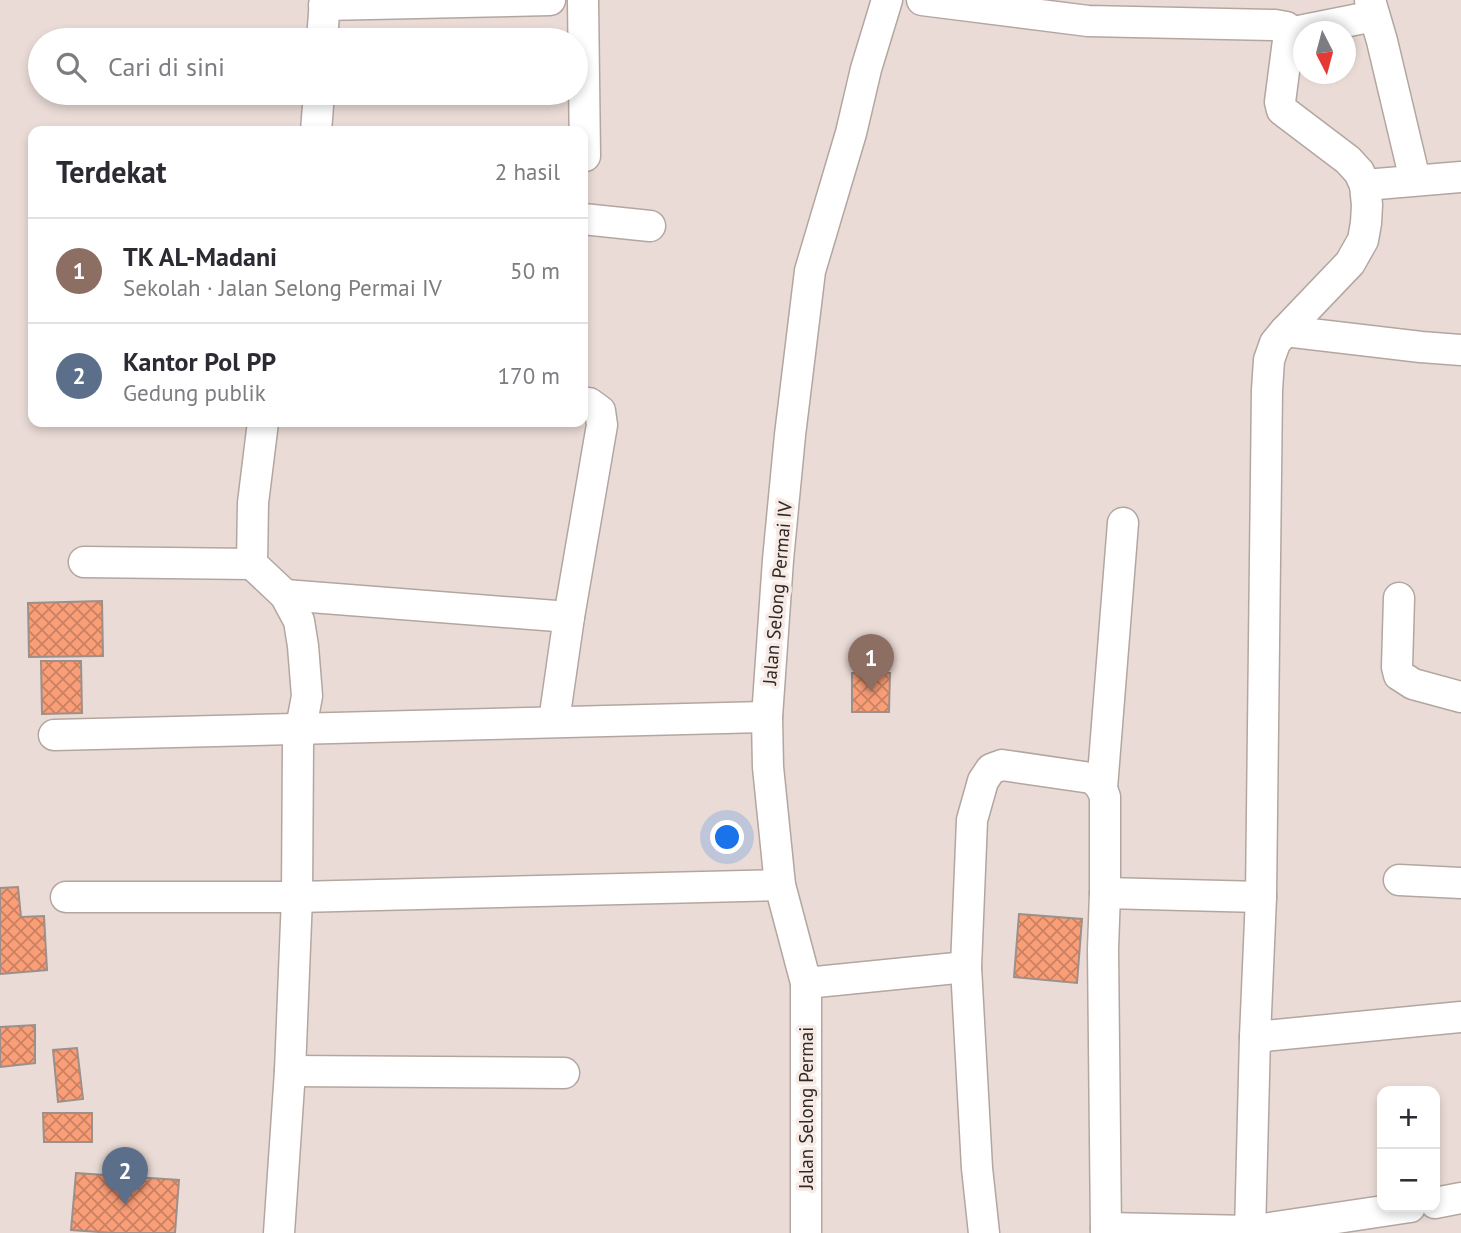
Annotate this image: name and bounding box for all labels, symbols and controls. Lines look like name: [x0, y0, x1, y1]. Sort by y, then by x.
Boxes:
north arrow: [1293, 21, 1356, 84]
search box: [28, 28, 588, 105]
icon: search: [52, 48, 90, 86]
text: Cari di sini: [108, 50, 225, 83]
text: Terdekat: [56, 152, 166, 191]
text: 2 hasil: [495, 157, 560, 186]
text: TK AL-Madani: [123, 240, 277, 273]
text: 1: [72, 256, 86, 285]
text: 50 m: [510, 256, 560, 285]
text: Sekolah · Jalan Selong Permai IV: [123, 273, 442, 302]
text: Kantor Pol PP: [123, 345, 276, 378]
text: 2: [72, 361, 86, 390]
text: 170 m: [498, 361, 560, 390]
text: Gedung publik: [123, 378, 266, 407]
street label: Jalan Selong Permai IV: [757, 500, 797, 687]
pin: 1: [848, 634, 894, 692]
your location: [710, 820, 744, 854]
street label: Jalan Selong Permai: [794, 1027, 818, 1190]
map controls: [1377, 1086, 1440, 1212]
button: +: [1377, 1086, 1440, 1149]
pin: 2: [102, 1147, 148, 1205]
button: −: [1377, 1149, 1440, 1212]

